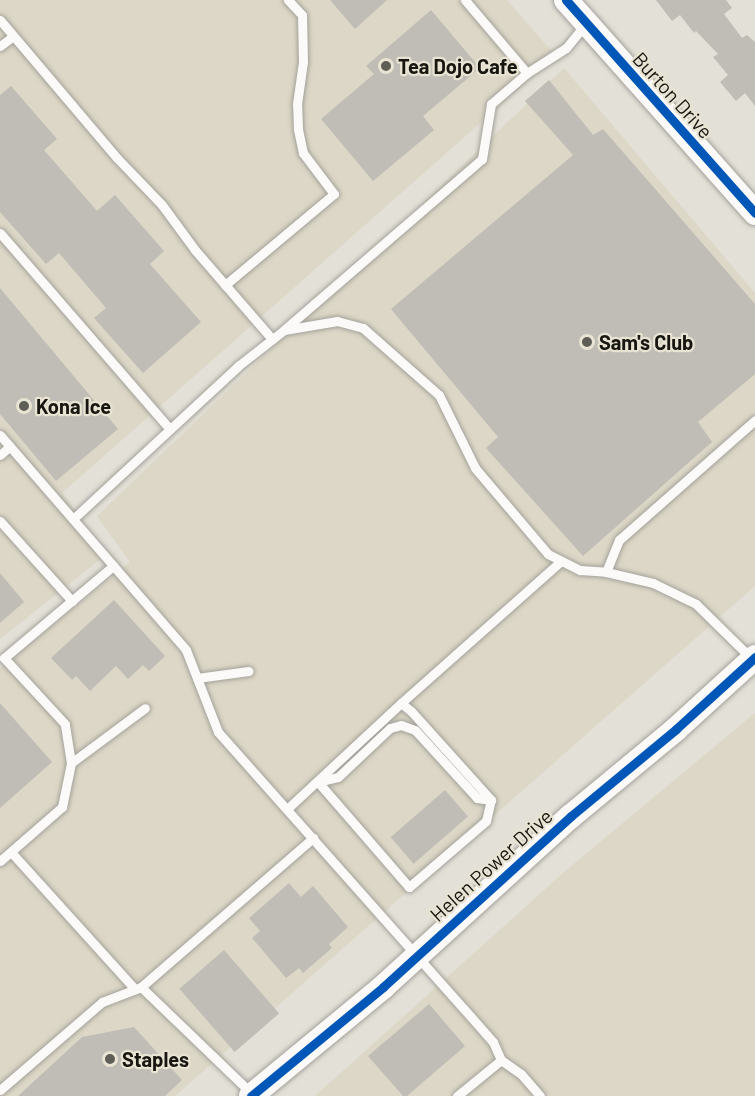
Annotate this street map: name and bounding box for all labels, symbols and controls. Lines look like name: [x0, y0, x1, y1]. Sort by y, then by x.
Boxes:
street label: Burton Drive: [628, 47, 718, 143]
place label: Tea Dojo Cafe: [398, 54, 518, 78]
marker: Tea Dojo Cafe: [379, 59, 393, 73]
place label: Sam's Club: [599, 330, 693, 354]
marker: Sam's Club: [580, 335, 594, 349]
place label: Kona Ice: [36, 394, 111, 418]
marker: Kona Ice: [17, 399, 31, 413]
street label: Helen Power Drive: [425, 804, 557, 926]
place label: Staples: [122, 1047, 189, 1071]
marker: Staples: [103, 1052, 117, 1066]

